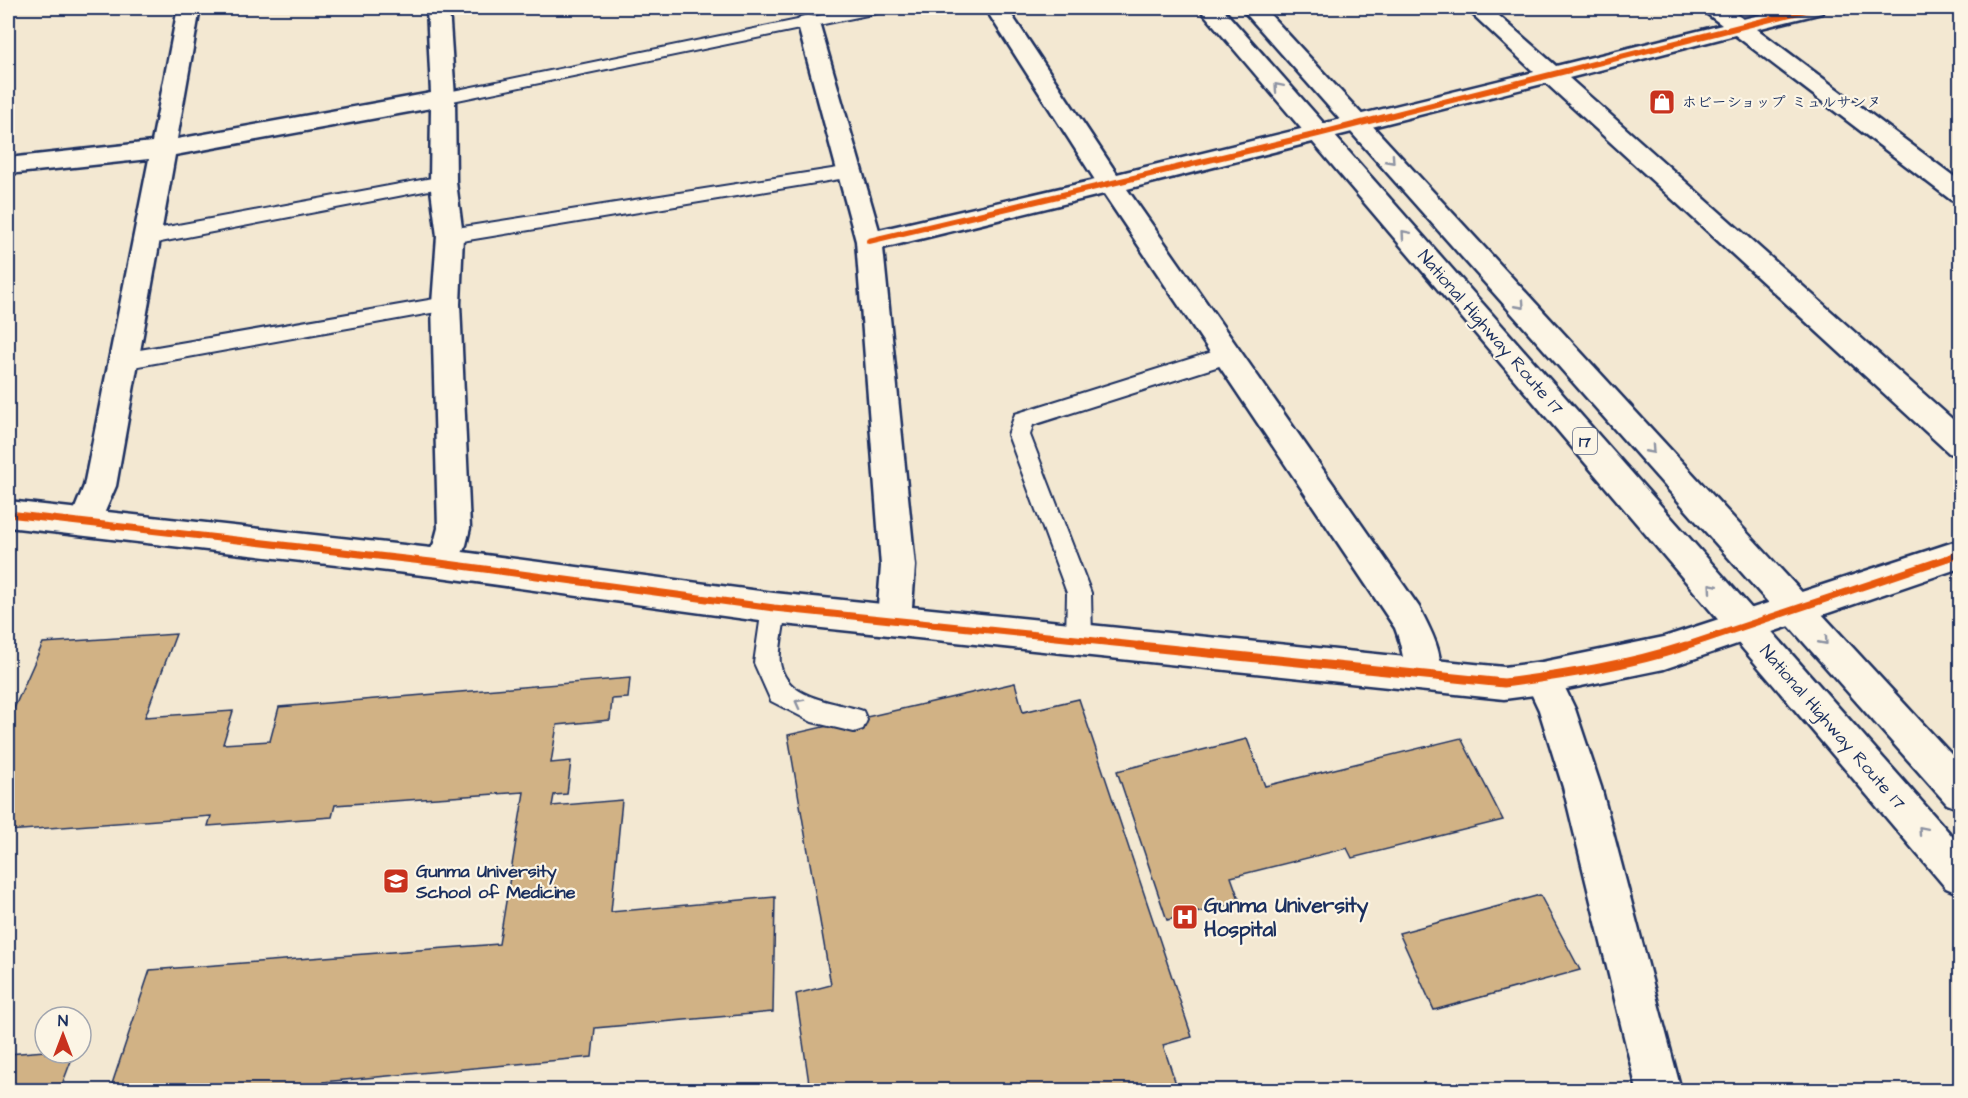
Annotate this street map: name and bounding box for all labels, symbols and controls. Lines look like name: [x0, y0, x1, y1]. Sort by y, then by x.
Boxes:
one-way arrow: [1274, 83, 1285, 94]
shop icon: ホビーショップ ミュルサンヌ: [1647, 87, 1677, 117]
place label: ホビーショップ ミュルサンヌ: [1682, 92, 1882, 113]
one-way arrow: [1384, 153, 1395, 163]
one-way arrow: [1401, 230, 1412, 241]
street label: National Highway Route 17: [1411, 244, 1569, 421]
one-way arrow: [1514, 298, 1525, 308]
road number: 17: [1573, 428, 1597, 454]
one-way arrow: [1644, 443, 1655, 453]
one-way arrow: [1708, 584, 1719, 594]
one-way arrow: [1817, 634, 1828, 645]
street label: National Highway Route 17: [1753, 639, 1911, 816]
one-way arrow: [794, 699, 805, 710]
one-way arrow: [1918, 826, 1929, 837]
place label: Gunma University School of Medicine: [415, 859, 576, 905]
school or university icon: Gunma University School of Medicine: [381, 866, 411, 896]
place label: Gunma University Hospital: [1204, 891, 1369, 945]
hospital icon: Gunma University Hospital: [1170, 902, 1200, 932]
north arrow: [33, 1005, 93, 1065]
text: N: [58, 1010, 68, 1032]

